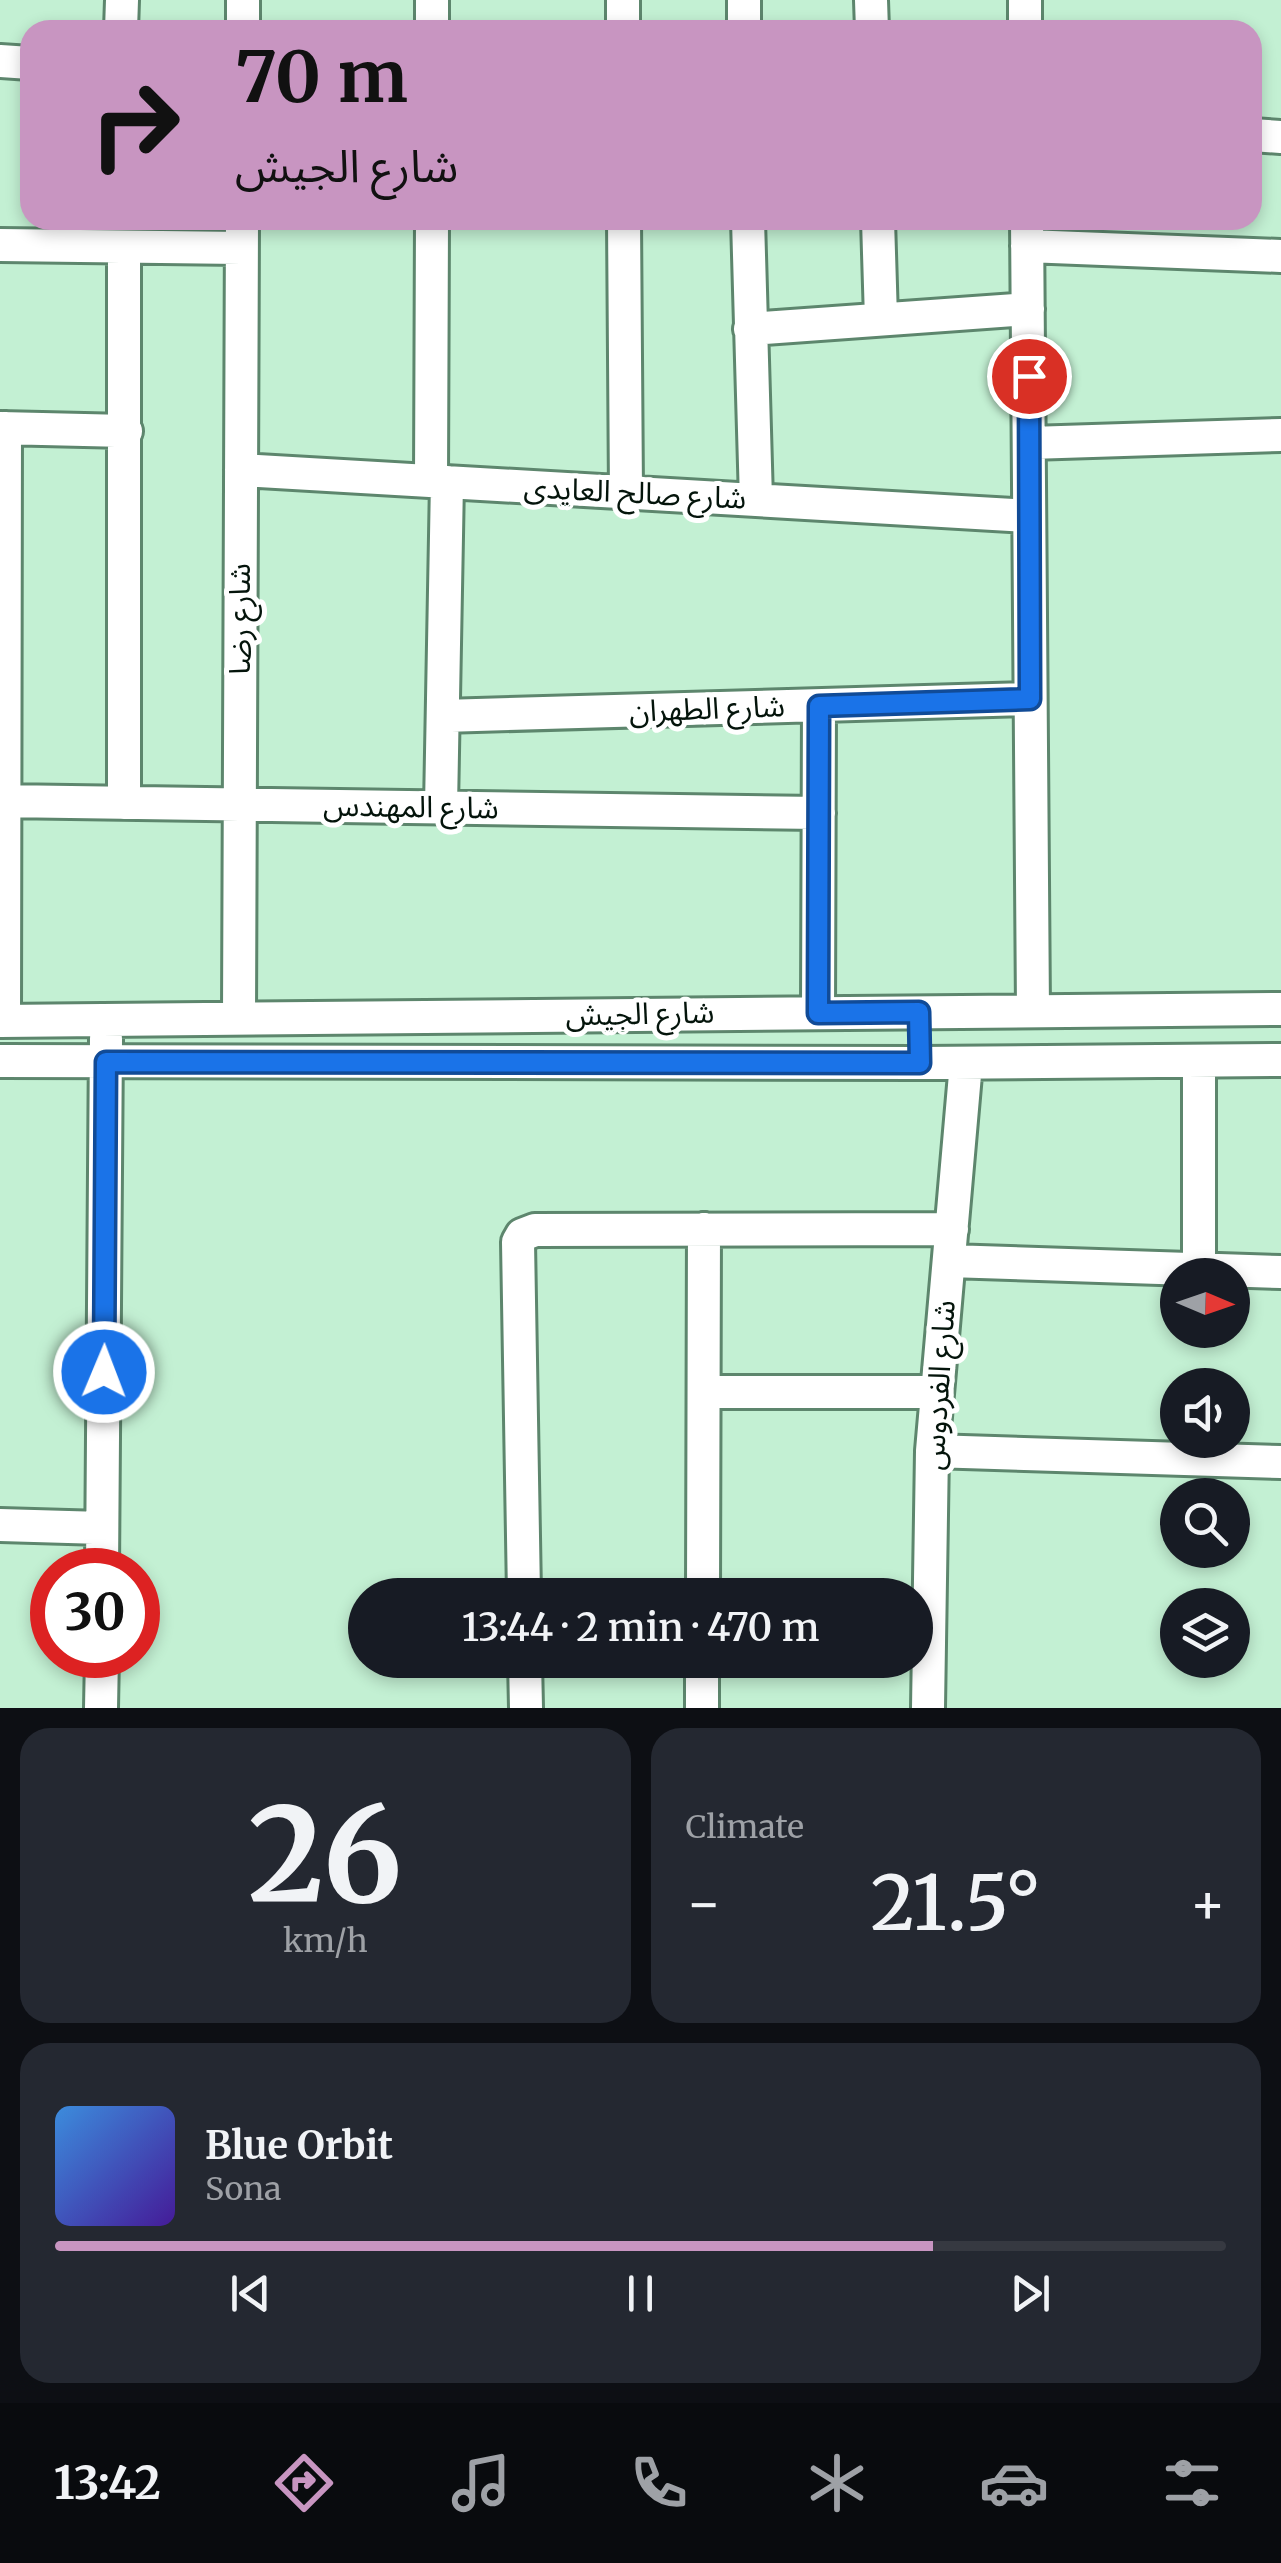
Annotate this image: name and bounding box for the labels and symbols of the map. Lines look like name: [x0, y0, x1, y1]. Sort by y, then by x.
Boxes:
pin: [987, 334, 1072, 419]
street label: شارع صالح العايدى: [523, 467, 747, 521]
street label: شارع رضا: [220, 563, 262, 675]
street label: شارع الطهران: [628, 686, 786, 734]
street label: شارع المهندس: [323, 785, 499, 831]
street label: شارع الجيش: [565, 993, 715, 1037]
north arrow: [1160, 1258, 1250, 1348]
street label: شارع الفردوس: [913, 1299, 967, 1471]
position arrow: [52, 1320, 156, 1424]
speed limit sign: 30: [30, 1548, 160, 1678]

